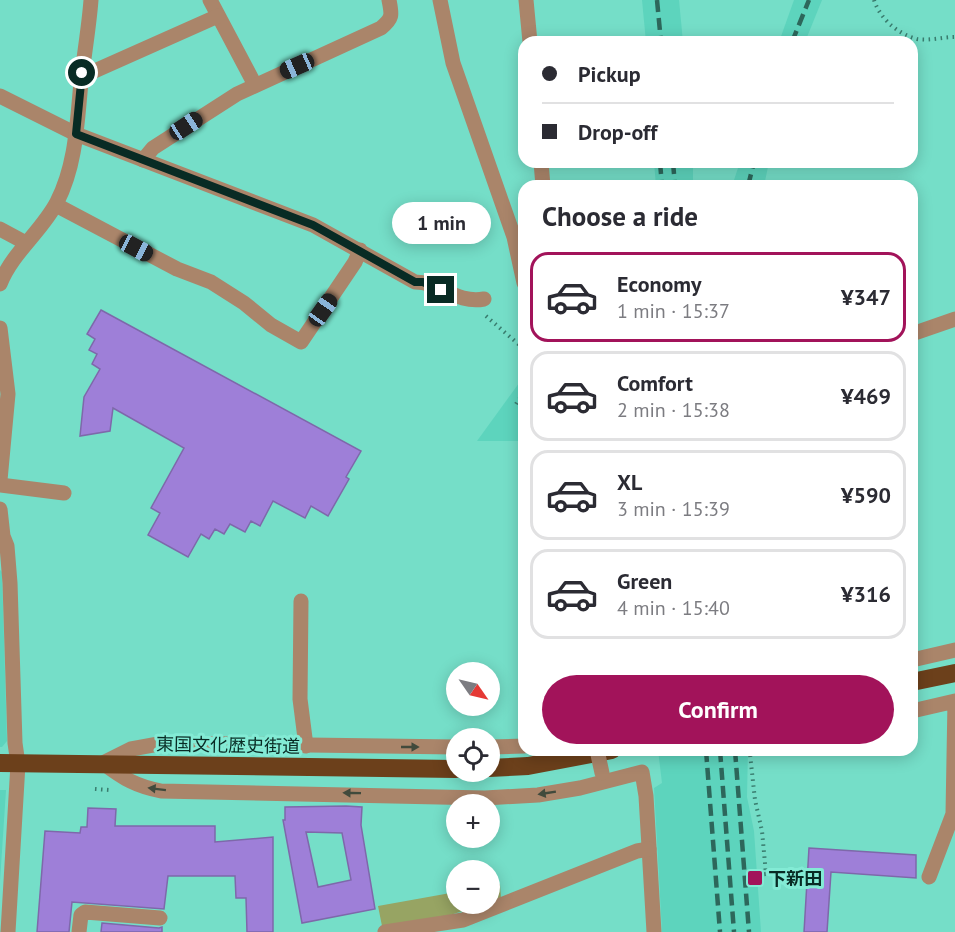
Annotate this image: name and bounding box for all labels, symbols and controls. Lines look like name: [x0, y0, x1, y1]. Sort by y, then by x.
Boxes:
car: [277, 50, 317, 82]
route start: [68, 59, 95, 86]
text: Pickup: [578, 60, 641, 88]
car: [166, 109, 206, 143]
text: Drop-off: [578, 118, 657, 146]
text: Choose a ride: [542, 199, 698, 233]
callout: 1 min: [392, 203, 490, 245]
text: 1 min: [417, 210, 466, 236]
car: [116, 232, 156, 264]
icon: car: [545, 270, 599, 324]
text: Economy: [617, 270, 701, 298]
route end: [427, 276, 454, 303]
text: ¥347: [841, 283, 891, 311]
car: [305, 290, 341, 330]
text: 1 min · 15:37: [617, 298, 730, 324]
icon: car: [545, 369, 599, 423]
text: Comfort: [617, 369, 693, 397]
text: ¥469: [841, 382, 891, 410]
text: 2 min · 15:38: [617, 397, 730, 423]
icon: car: [545, 468, 599, 522]
text: XL: [617, 468, 642, 496]
text: ¥590: [841, 481, 891, 509]
text: 3 min · 15:39: [617, 496, 730, 522]
icon: car: [545, 567, 599, 621]
text: Green: [617, 567, 672, 595]
text: ¥316: [841, 580, 891, 608]
text: 4 min · 15:40: [617, 595, 730, 621]
north arrow: [446, 662, 500, 716]
map controls: [446, 662, 500, 914]
button: Confirm: [542, 675, 894, 744]
button: locate: [446, 728, 500, 782]
street label: 東国文化歴史街道: [156, 732, 300, 758]
one-way arrow: [401, 742, 420, 752]
one-way arrow: [148, 785, 167, 794]
one-way arrow: [343, 789, 362, 798]
one-way arrow: [537, 789, 556, 798]
button: +: [446, 794, 500, 848]
button: −: [446, 860, 500, 914]
place label: 下新田: [768, 867, 822, 890]
marker: 下新田: [746, 869, 764, 887]

